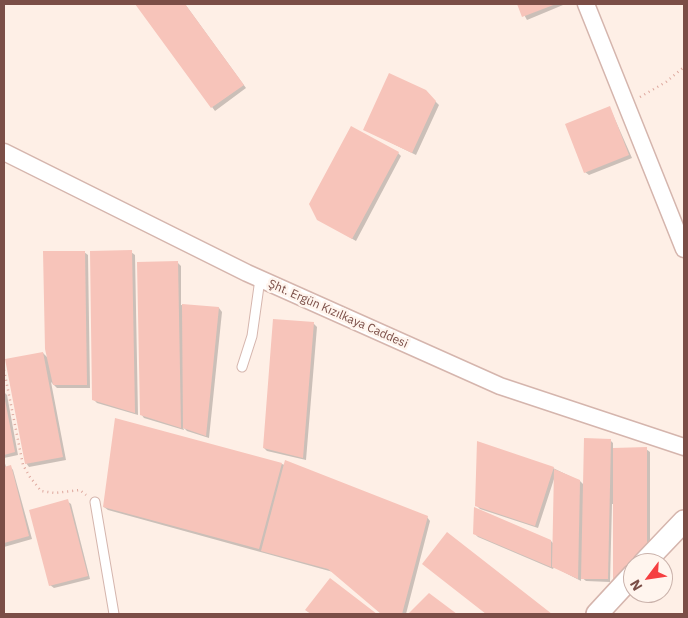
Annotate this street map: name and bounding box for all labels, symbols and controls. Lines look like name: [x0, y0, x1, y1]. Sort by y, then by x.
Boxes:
street label: Şht. Ergün Kızılkaya Caddesi: [266, 277, 410, 351]
north arrow: [623, 553, 673, 603]
text: N: [626, 576, 646, 594]

